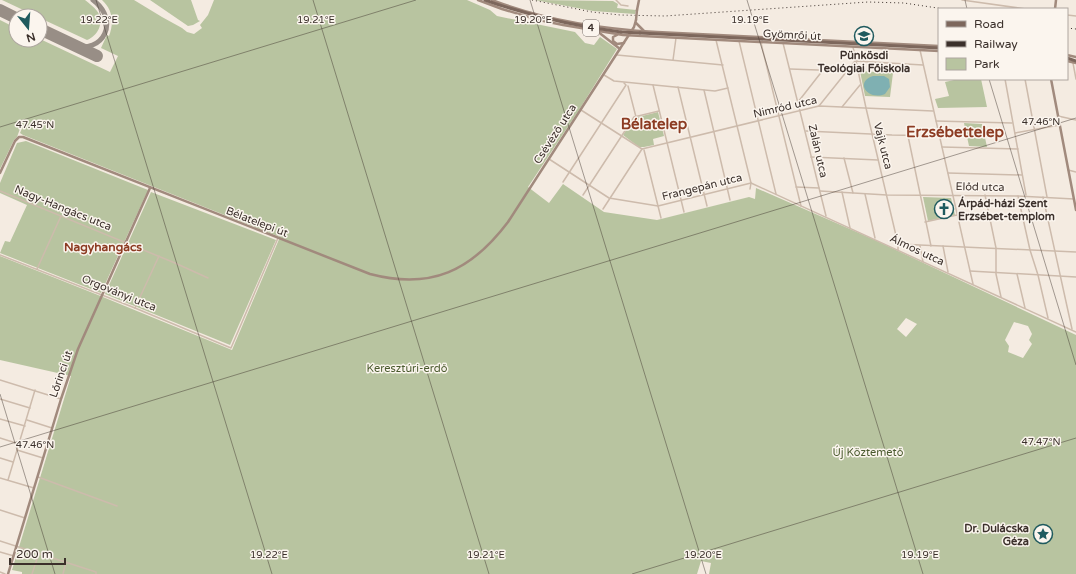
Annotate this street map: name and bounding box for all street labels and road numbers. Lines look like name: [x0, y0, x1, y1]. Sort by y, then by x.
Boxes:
road number: 4: [583, 20, 599, 36]
street label: Gyömrői út: [763, 27, 821, 43]
street label: Nimród utca: [752, 93, 818, 121]
street label: Csévéző utca: [531, 102, 579, 166]
street label: Vajk utca: [871, 121, 895, 171]
street label: Zalán utca: [806, 123, 830, 179]
street label: Frangepán utca: [661, 171, 743, 203]
street label: Előd utca: [955, 180, 1005, 194]
street label: Nagy-Hangács utca: [13, 183, 113, 233]
street label: Bélatelepi út: [224, 204, 290, 240]
street label: Álmos utca: [888, 231, 947, 268]
street label: Orgoványi utca: [80, 272, 158, 314]
street label: Lőrinci út: [47, 349, 75, 399]

